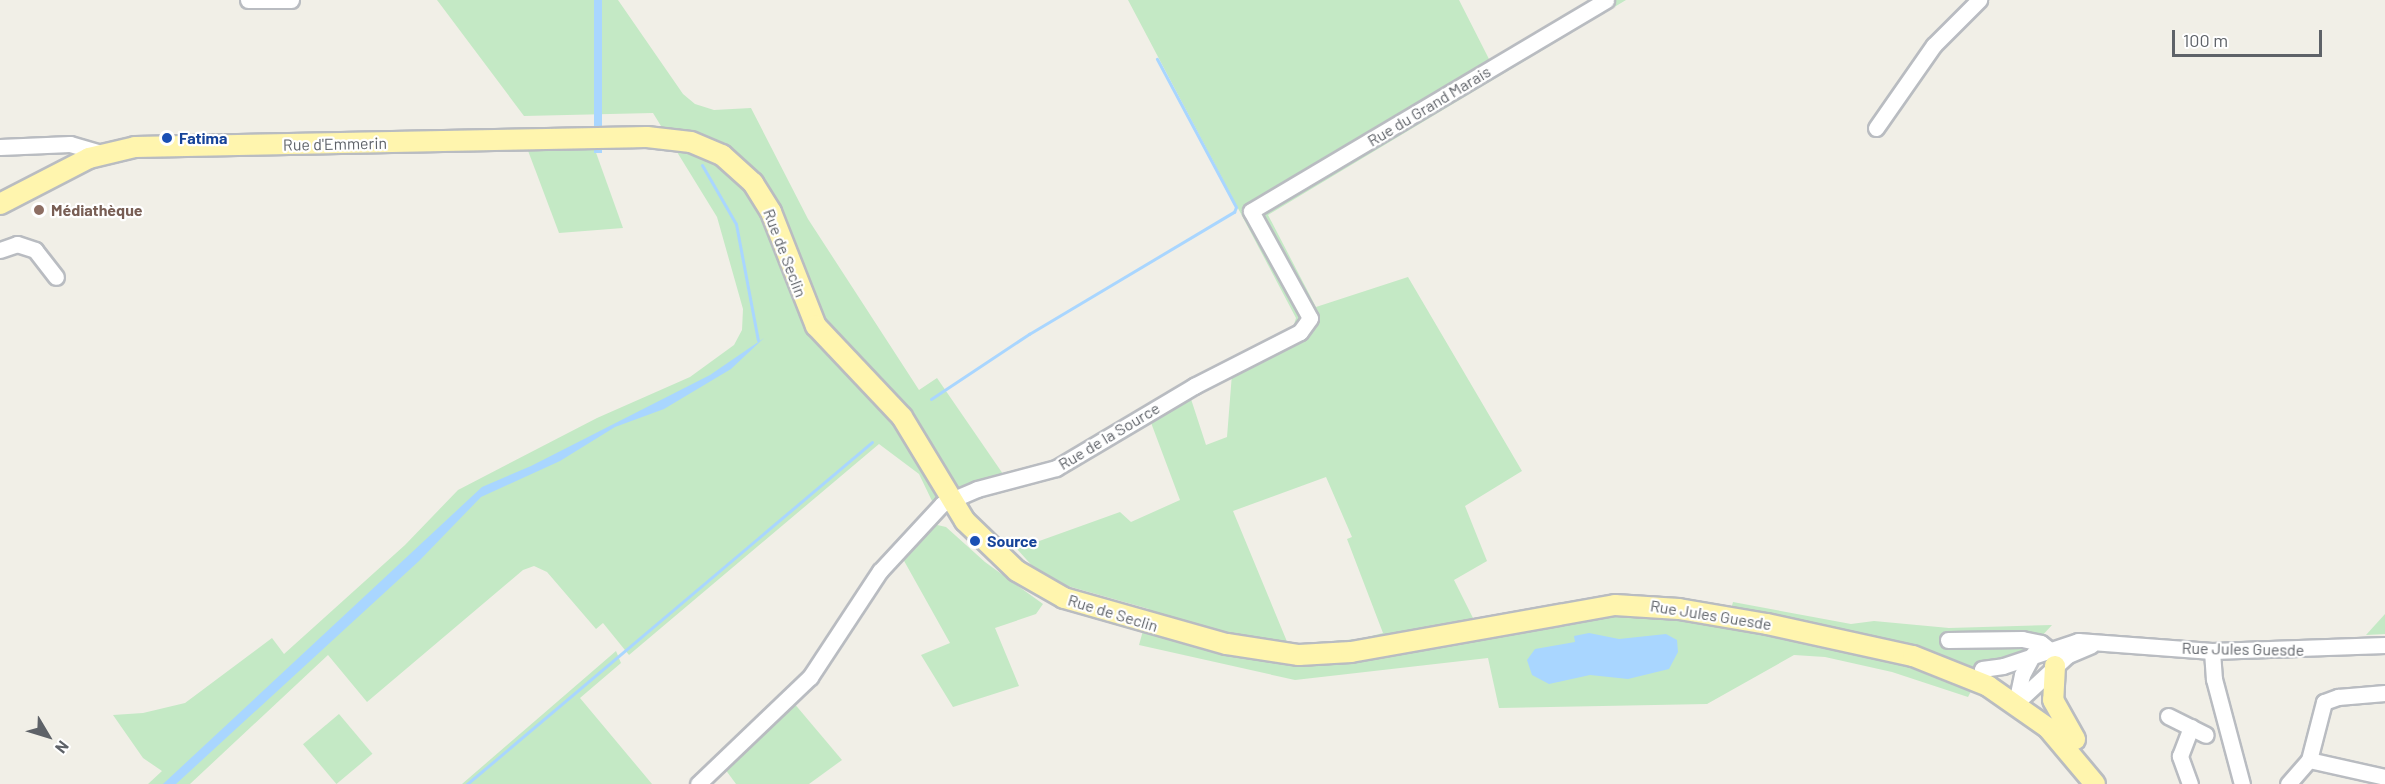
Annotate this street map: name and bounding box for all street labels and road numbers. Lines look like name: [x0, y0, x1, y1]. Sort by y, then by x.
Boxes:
street label: Rue du Grand Marais: [1364, 62, 1494, 150]
street label: Rue d'Emmerin: [283, 133, 387, 155]
street label: Rue de Seclin: [759, 206, 811, 300]
street label: Rue de la Source: [1055, 398, 1163, 474]
street label: Rue de Seclin: [1066, 590, 1160, 636]
street label: Rue Jules Guesde: [1649, 596, 1773, 634]
street label: Rue Jules Guesde: [2182, 638, 2304, 660]

